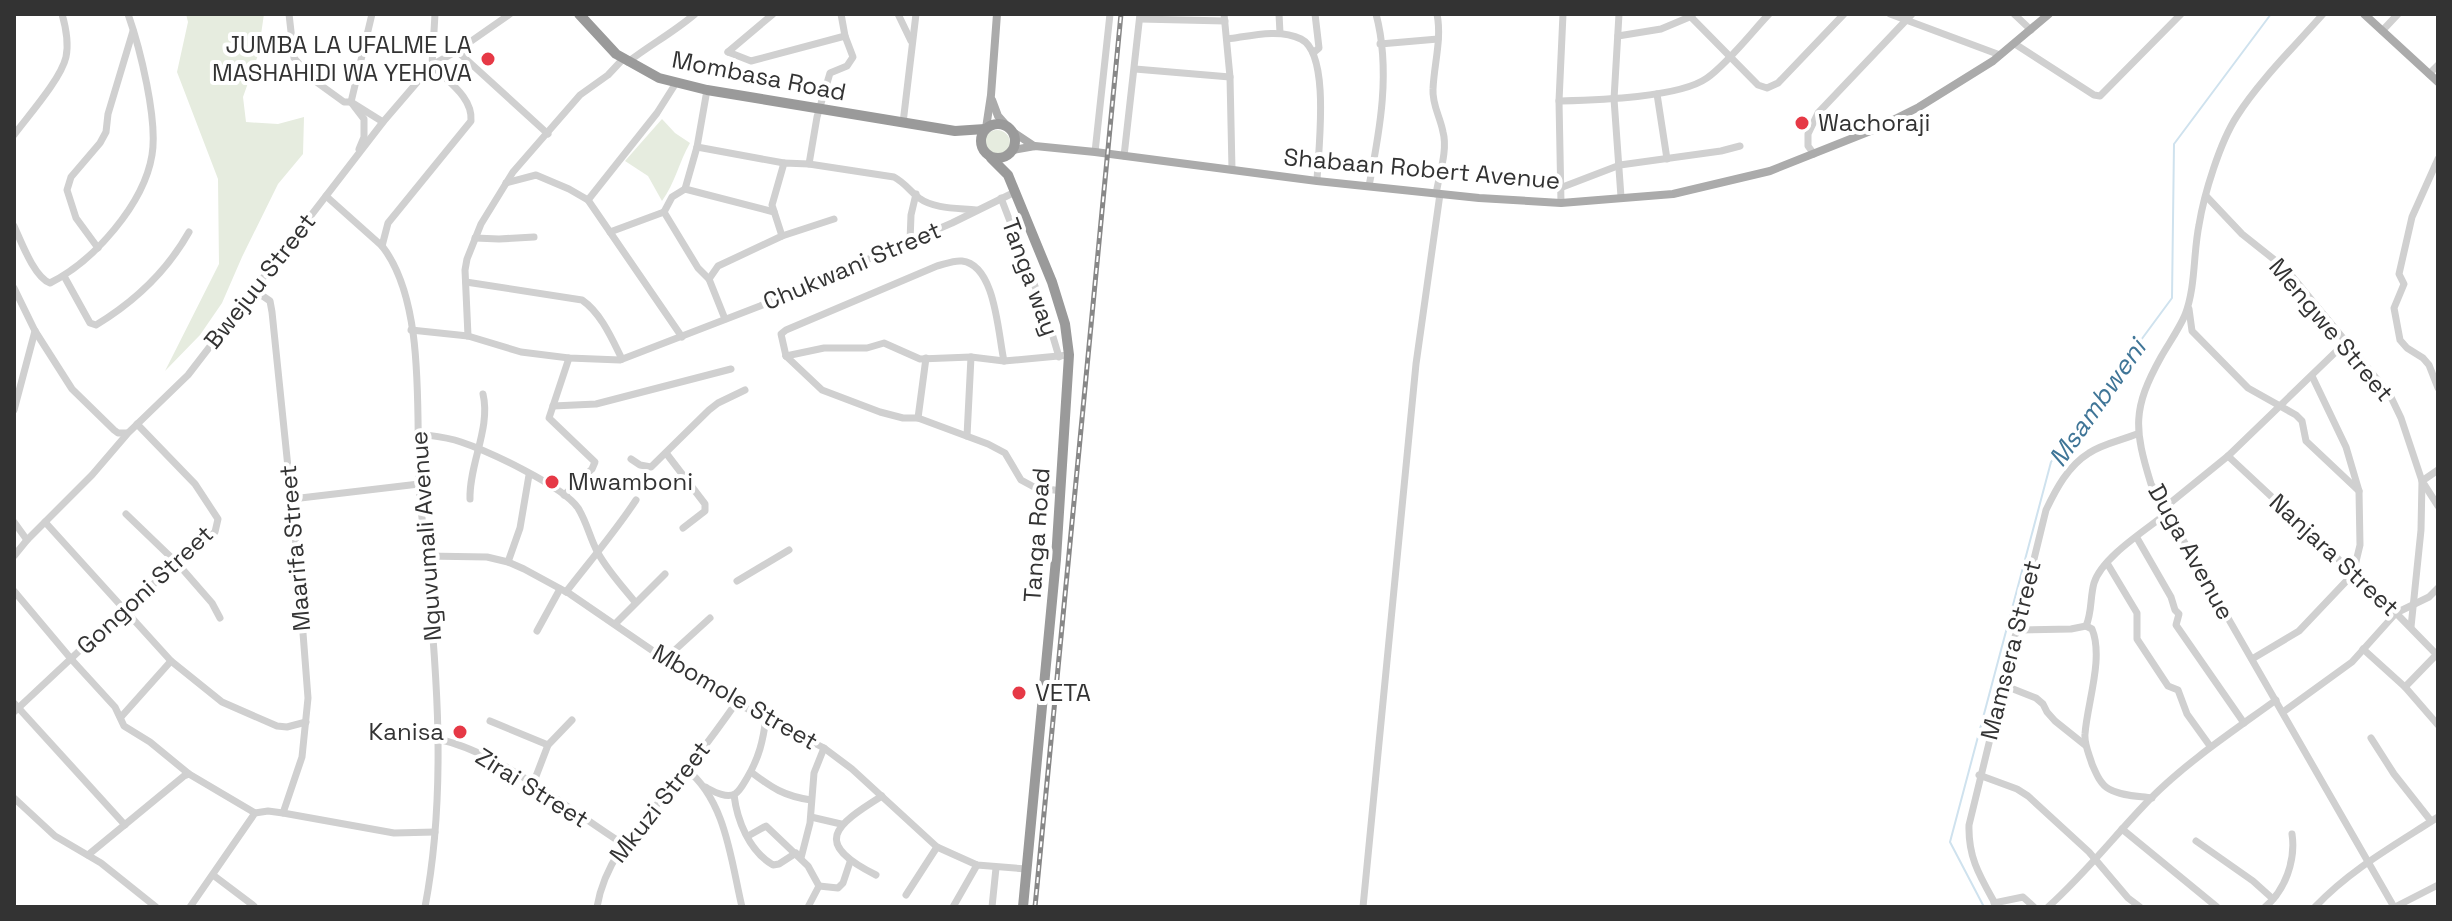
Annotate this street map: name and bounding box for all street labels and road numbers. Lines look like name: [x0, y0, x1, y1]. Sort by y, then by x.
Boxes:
street label: Mombasa Road: [669, 43, 849, 108]
street label: Shabaan Robert Avenue: [1282, 141, 1562, 196]
street label: Bwejuu Street: [197, 207, 322, 355]
street label: Chukwani Street: [758, 214, 946, 317]
street label: Tanga way: [995, 214, 1066, 340]
street label: Mengwe Street: [2262, 252, 2400, 408]
street label: Nguvumali Avenue: [403, 430, 448, 642]
street label: Maarifa Street: [272, 464, 317, 633]
street label: Tanga Road: [1016, 467, 1057, 603]
street label: Duga Avenue: [2141, 478, 2241, 625]
street label: Nanjara Street: [2263, 487, 2406, 623]
street label: Gongoni Street: [70, 518, 219, 661]
street label: Mamsera Street: [1973, 557, 2048, 743]
street label: Mbomole Street: [647, 637, 824, 757]
street label: Mkuzi Street: [602, 735, 717, 869]
street label: Zirai Street: [470, 741, 595, 835]

